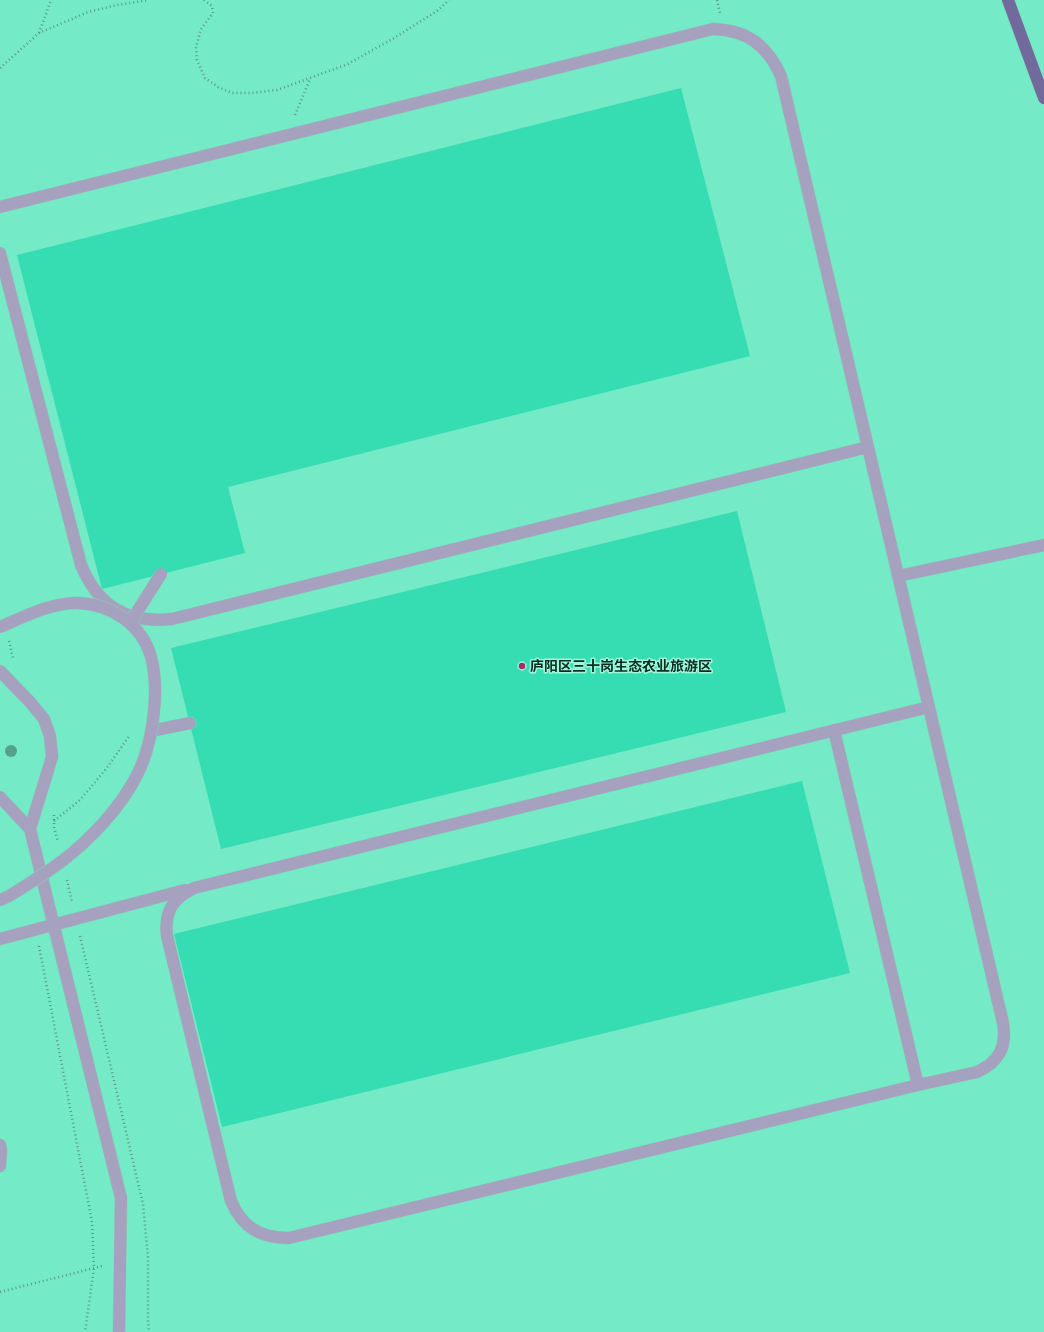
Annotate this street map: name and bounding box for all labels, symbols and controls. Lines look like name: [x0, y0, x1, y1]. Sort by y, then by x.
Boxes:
place label: 庐阳区三十岗生态农业旅游区: [530, 658, 712, 674]
marker: 庐阳区三十岗生态农业旅游区: [517, 661, 527, 671]

